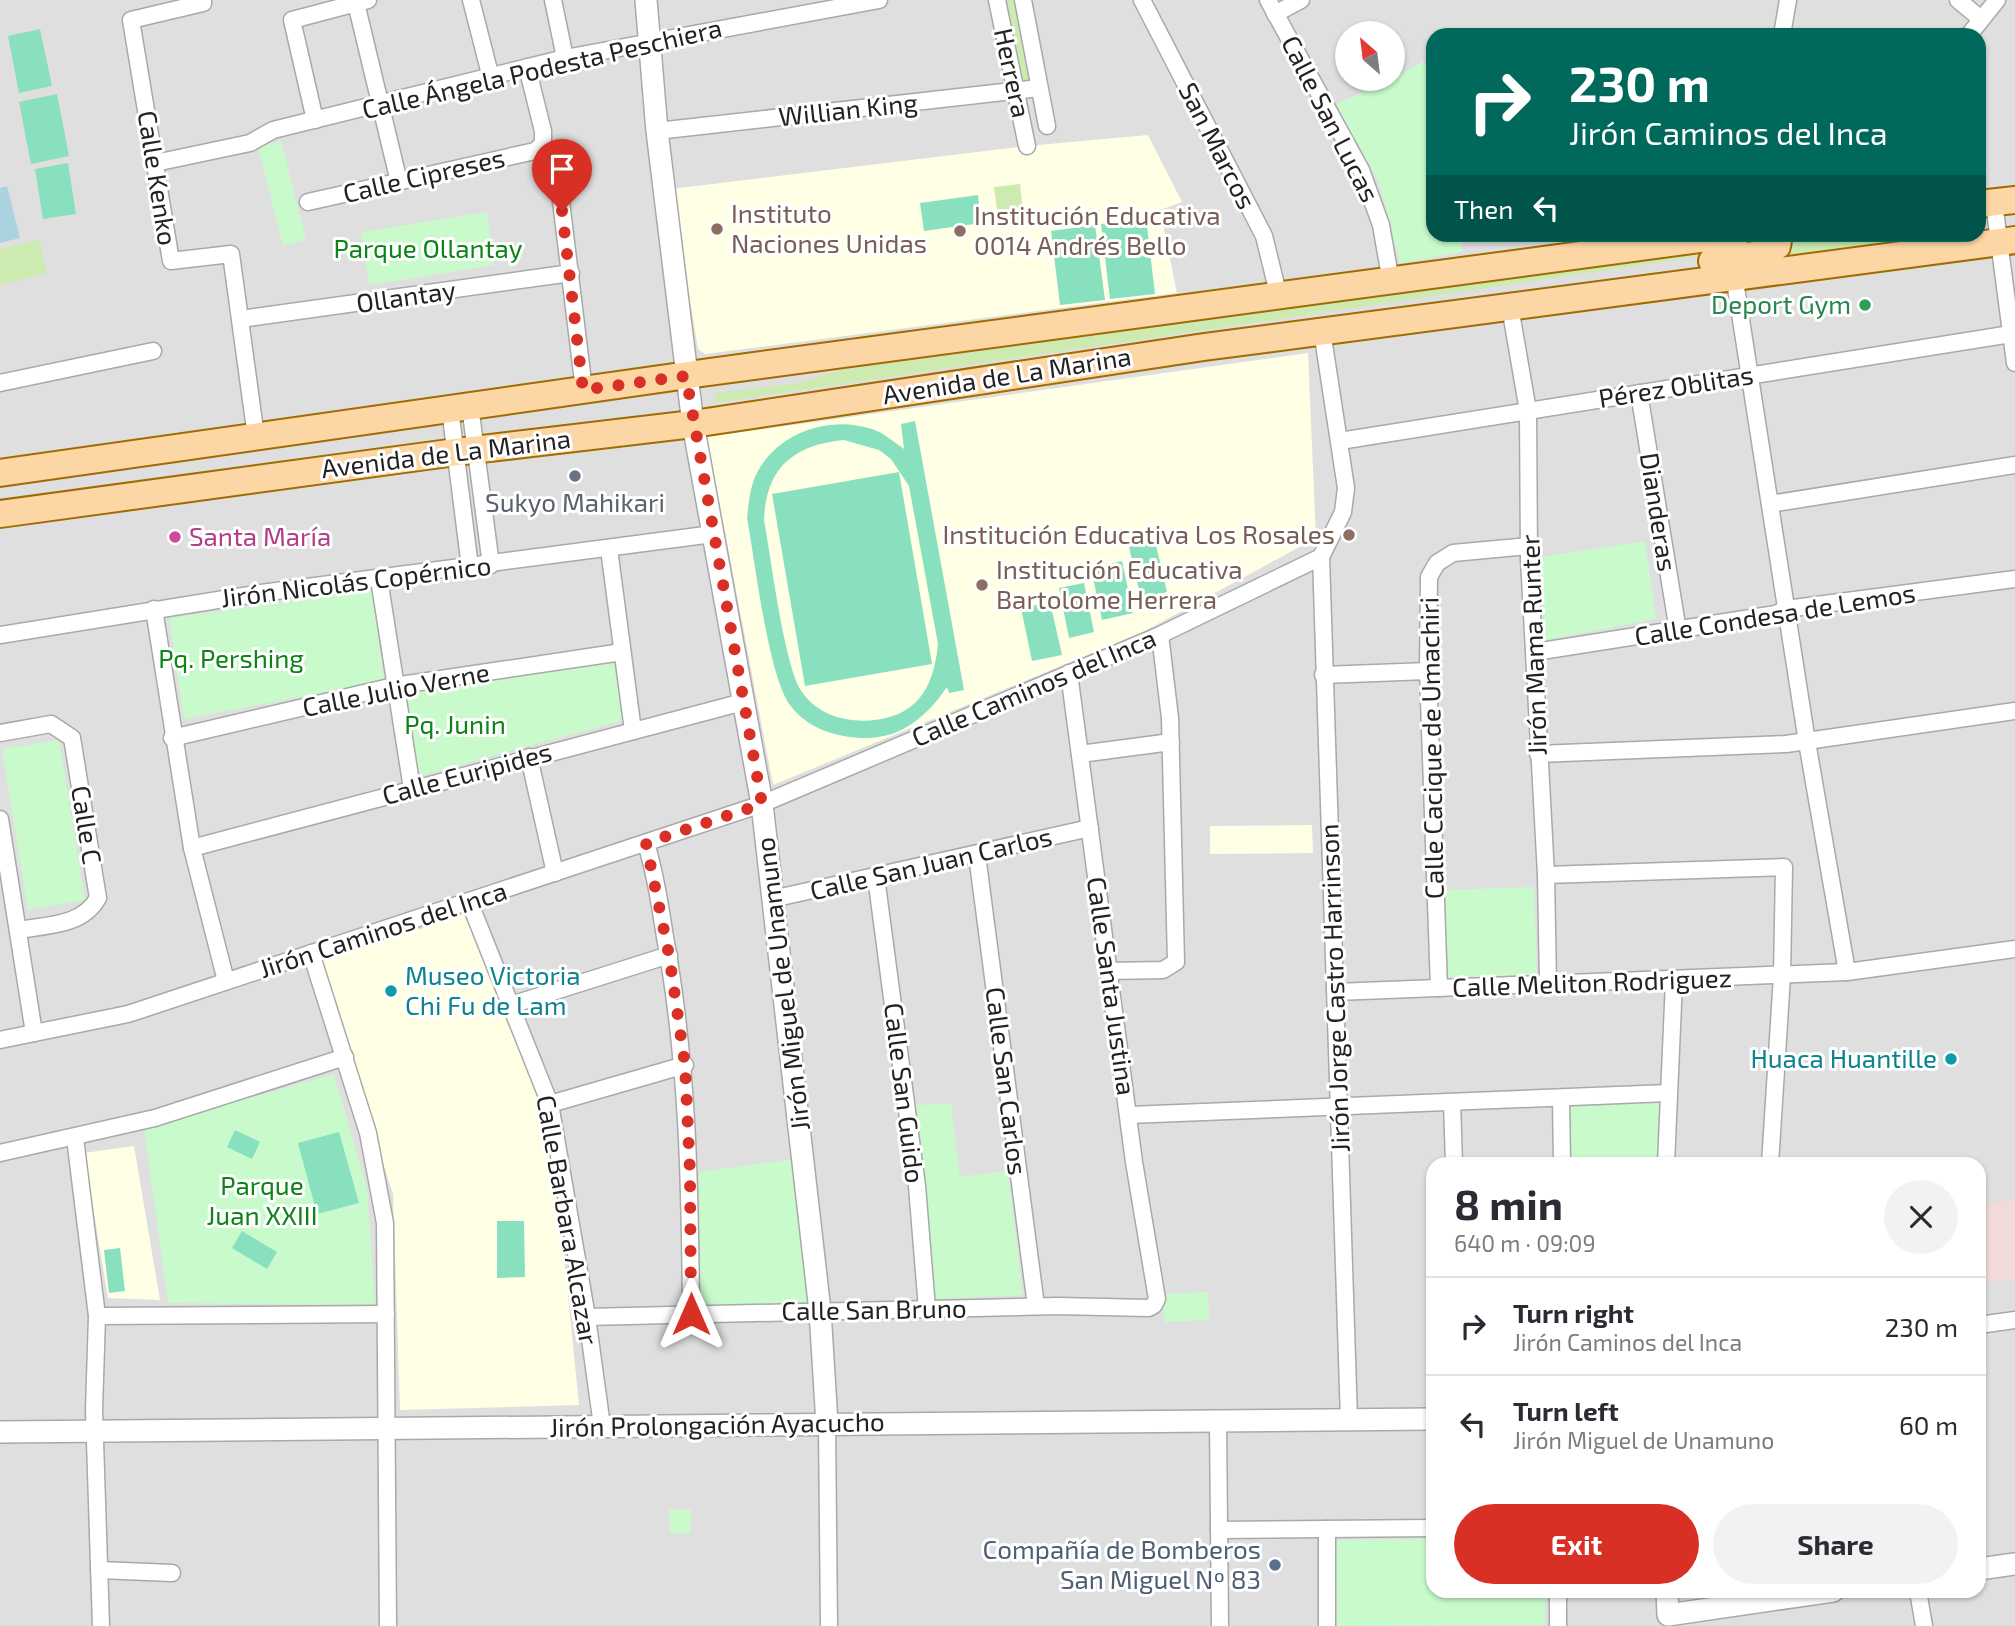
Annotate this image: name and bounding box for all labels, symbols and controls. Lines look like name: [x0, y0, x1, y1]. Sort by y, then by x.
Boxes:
street label: Calle Ángela Podesta Peschiera: [359, 11, 725, 124]
north arrow: [1335, 21, 1405, 91]
map controls: [1335, 21, 1405, 91]
street label: Herrera: [989, 25, 1038, 120]
street label: Calle San Lucas: [1276, 30, 1387, 207]
text: 230 m: [1569, 53, 1710, 112]
icon: right: [1454, 56, 1545, 147]
street label: San Marcos: [1173, 77, 1263, 214]
street label: Willian King: [777, 86, 919, 131]
street label: Calle Kenko: [133, 108, 184, 247]
text: Jirón Caminos del Inca: [1569, 113, 1888, 151]
pin: [532, 139, 592, 211]
street label: Calle Cipreses: [340, 141, 508, 208]
icon: arrive: [543, 150, 581, 188]
icon: left: [1527, 189, 1565, 227]
text: Then: [1454, 193, 1513, 224]
place label: Instituto Naciones Unidas: [731, 197, 927, 258]
place label: Institución Educativa 0014 Andrés Bello: [974, 199, 1221, 260]
marker: Instituto Naciones Unidas: [709, 221, 725, 237]
marker: Institución Educativa 0014 Andrés Bello: [952, 223, 968, 239]
park label: Parque Ollantay: [333, 232, 523, 263]
street label: Ollantay: [354, 273, 458, 318]
place label: Deport Gym: [1711, 288, 1851, 319]
marker: Deport Gym: [1857, 297, 1873, 313]
street label: Avenida de La Marina: [880, 340, 1133, 409]
street label: Pérez Oblitas: [1596, 358, 1755, 413]
street label: Avenida de La Marina: [319, 422, 572, 483]
street label: Dianderas: [1635, 450, 1684, 573]
marker: Sukyo Mahikari: [567, 468, 583, 484]
place label: Sukyo Mahikari: [485, 486, 665, 517]
place label: Institución Educativa Los Rosales: [942, 518, 1335, 549]
place label: Santa María: [189, 520, 331, 551]
marker: Institución Educativa Los Rosales: [1341, 527, 1357, 543]
marker: Santa María: [167, 529, 183, 545]
street label: Jirón Mama Runter: [1513, 534, 1552, 756]
street label: Jirón Nicolás Copérnico: [219, 549, 493, 612]
place label: Institución Educativa Bartolome Herrera: [996, 553, 1243, 614]
street label: Calle Condesa de Lemos: [1632, 576, 1917, 651]
marker: Institución Educativa Bartolome Herrera: [974, 577, 990, 593]
street label: Calle Cacique de Umachiri: [1412, 597, 1449, 899]
street label: Calle Caminos del Inca: [907, 621, 1160, 752]
park label: Pq. Pershing: [158, 642, 304, 673]
street label: Calle Julio Verne: [300, 655, 492, 722]
park label: Pq. Junin: [404, 708, 506, 739]
street label: Calle Euripides: [378, 735, 555, 810]
street label: Calle C: [66, 783, 109, 866]
street label: Calle San Juan Carlos: [807, 820, 1055, 905]
street label: Jirón Jorge Castro Harrinson: [1312, 823, 1355, 1153]
street label: Jirón Miguel de Unamuno: [748, 836, 815, 1133]
street label: Jirón Caminos del Inca: [255, 874, 510, 983]
street label: Calle Santa Justina: [1082, 875, 1143, 1097]
place label: Museo Victoria Chi Fu de Lam: [405, 959, 581, 1020]
street label: Calle Meliton Rodriguez: [1452, 961, 1732, 1002]
marker: Museo Victoria Chi Fu de Lam: [383, 983, 399, 999]
street label: Calle San Carlos: [981, 985, 1034, 1177]
street label: Calle San Guido: [879, 1001, 932, 1185]
place label: Huaca Huantille: [1750, 1042, 1937, 1073]
marker: Huaca Huantille: [1943, 1051, 1959, 1067]
street label: Calle Barbara Alcazar: [531, 1093, 606, 1347]
park label: Parque Juan XXIII: [207, 1169, 317, 1230]
text: 8 min: [1454, 1178, 1563, 1228]
button: close: [1884, 1180, 1958, 1254]
text: 640 m · 09:09: [1454, 1229, 1596, 1257]
position arrow: [654, 1277, 728, 1351]
street label: Calle San Bruno: [781, 1291, 967, 1326]
text: Turn right: [1513, 1297, 1634, 1328]
icon: right: [1454, 1307, 1492, 1345]
text: 230 m: [1885, 1311, 1958, 1342]
text: Jirón Caminos del Inca: [1513, 1328, 1742, 1356]
text: Turn left: [1513, 1395, 1619, 1426]
street label: Jirón Prolongación Ayacucho: [549, 1405, 885, 1442]
icon: left: [1454, 1405, 1492, 1443]
text: 60 m: [1899, 1409, 1958, 1440]
text: Jirón Miguel de Unamuno: [1513, 1426, 1774, 1454]
button: Exit: [1454, 1504, 1699, 1584]
button: Share: [1713, 1504, 1958, 1584]
place label: Compañía de Bomberos San Miguel Nº 83: [982, 1533, 1261, 1594]
marker: Compañía de Bomberos San Miguel Nº 83: [1267, 1557, 1283, 1573]

